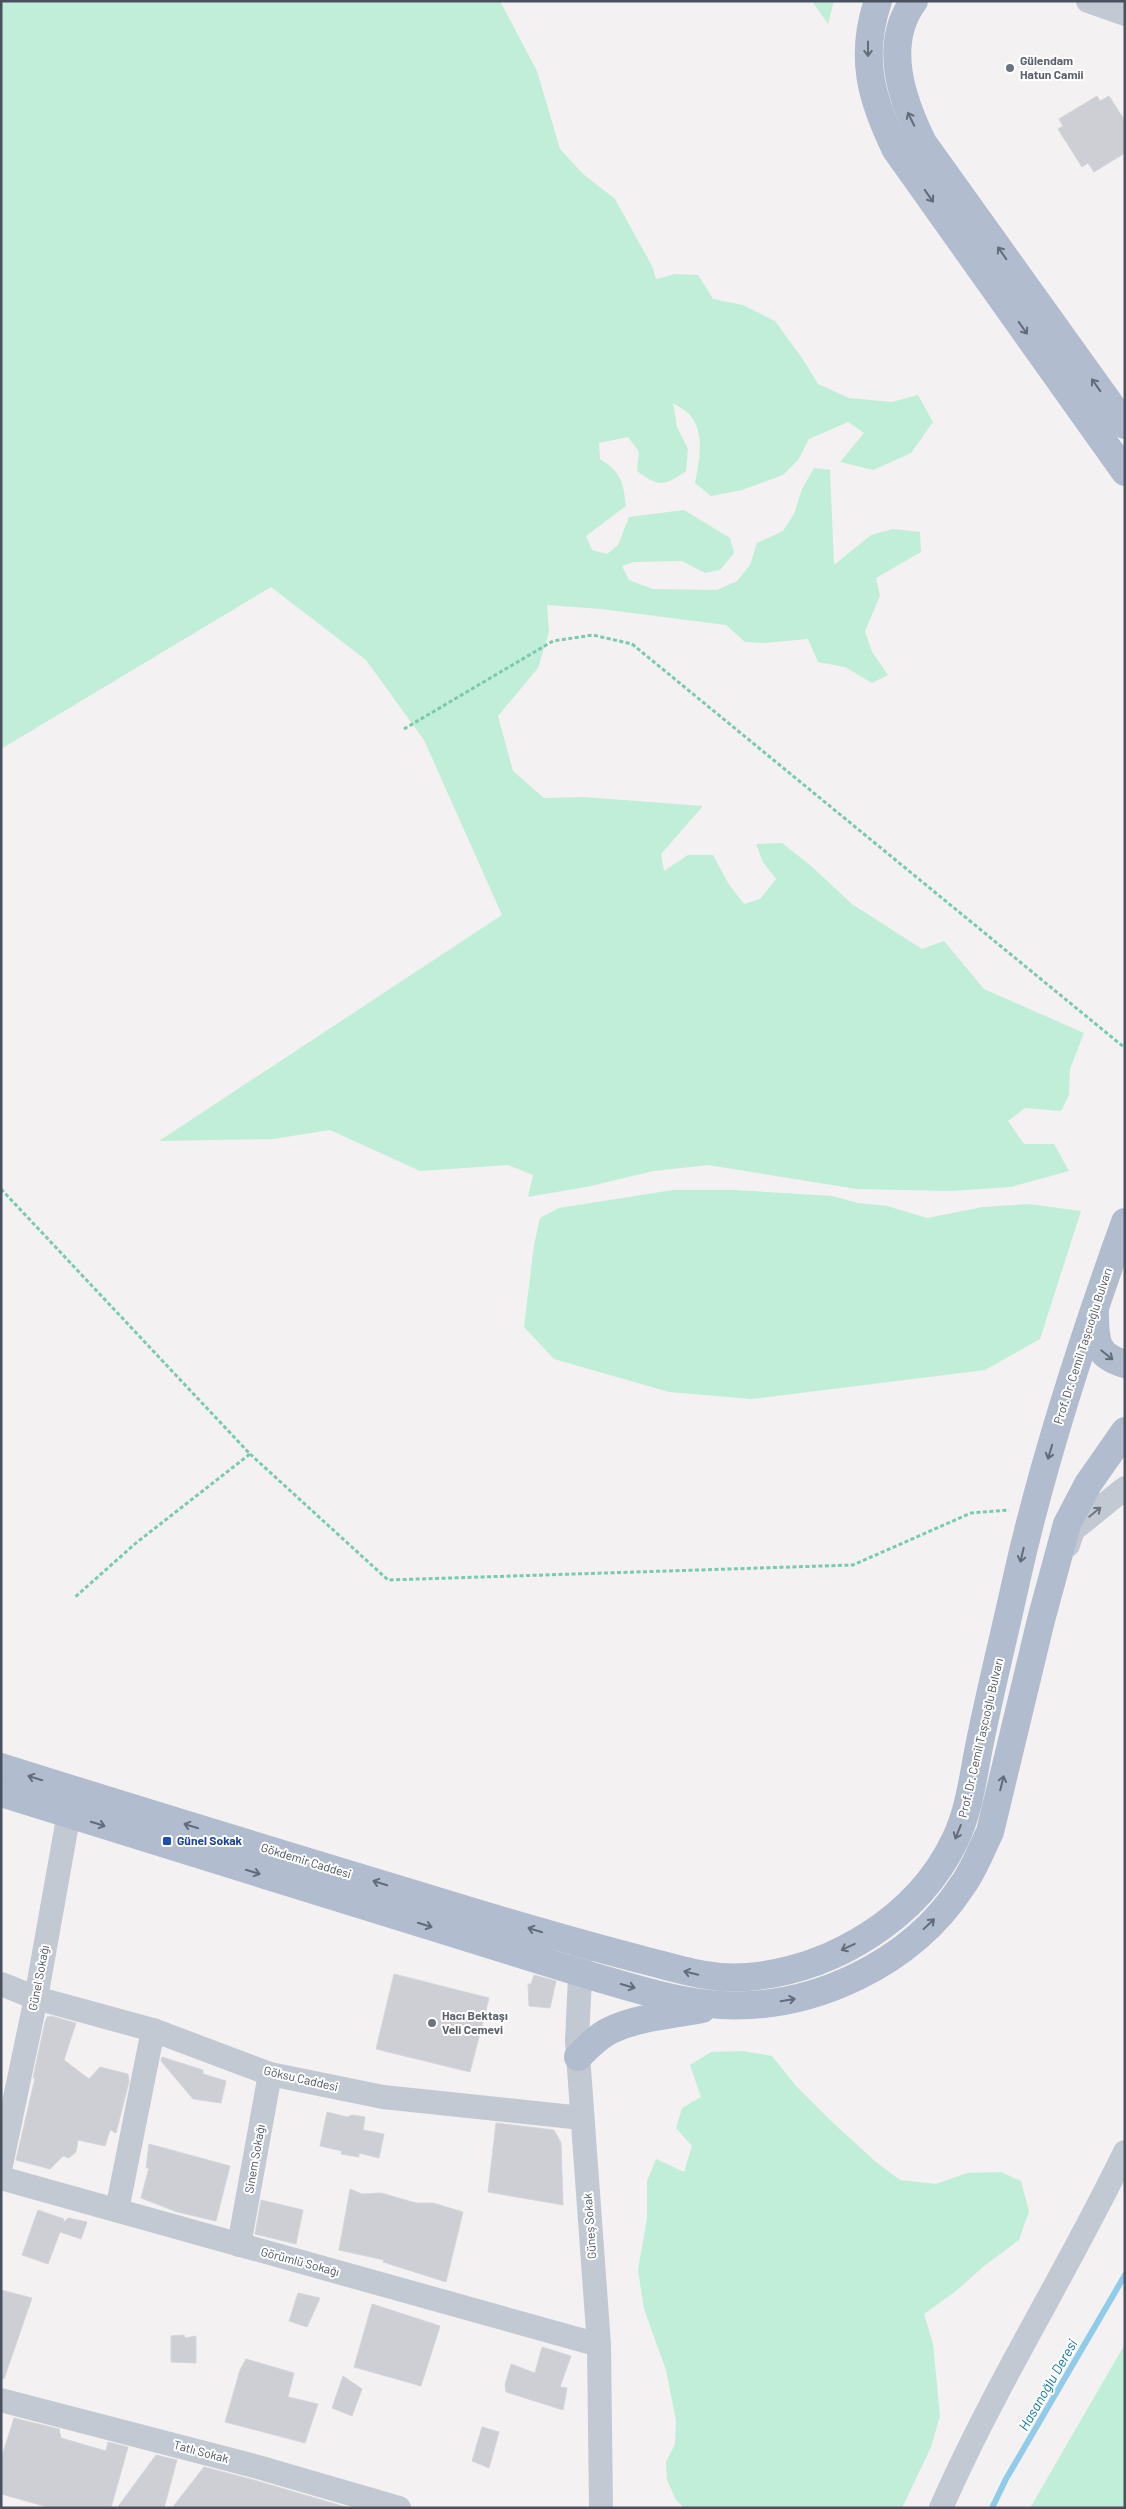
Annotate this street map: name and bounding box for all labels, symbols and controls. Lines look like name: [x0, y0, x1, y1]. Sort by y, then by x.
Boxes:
one-way arrow: [863, 40, 873, 56]
place label: Gülendam Hatun Camii: [1020, 53, 1084, 81]
marker: Gülendam Hatun Camii: [1004, 62, 1016, 74]
one-way arrow: [906, 112, 916, 127]
one-way arrow: [924, 189, 934, 203]
one-way arrow: [997, 246, 1007, 260]
one-way arrow: [1018, 321, 1028, 335]
one-way arrow: [1091, 379, 1102, 393]
street label: Prof. Dr. Cemil Taşcıoğlu Bulvarı: [1050, 1266, 1114, 1426]
one-way arrow: [1100, 1350, 1113, 1361]
one-way arrow: [1044, 1443, 1054, 1459]
one-way arrow: [1088, 1506, 1101, 1517]
one-way arrow: [1017, 1547, 1026, 1563]
street label: Prof. Dr. Cemil Taşcıoğlu Bulvarı: [955, 1657, 1005, 1819]
one-way arrow: [28, 1773, 44, 1782]
one-way arrow: [998, 1775, 1007, 1791]
one-way arrow: [89, 1819, 105, 1829]
one-way arrow: [183, 1820, 199, 1830]
one-way arrow: [953, 1824, 962, 1840]
place label: Günel Sokak: [177, 1833, 243, 1847]
marker: Günel Sokak: [161, 1835, 173, 1847]
street label: Gökdemir Caddesi: [259, 1840, 353, 1880]
one-way arrow: [245, 1867, 261, 1877]
one-way arrow: [372, 1878, 388, 1887]
one-way arrow: [922, 1918, 935, 1930]
one-way arrow: [417, 1920, 433, 1930]
one-way arrow: [527, 1925, 543, 1935]
one-way arrow: [841, 1943, 856, 1953]
street label: Günel Sokağı: [25, 1944, 51, 2012]
one-way arrow: [684, 1967, 700, 1977]
one-way arrow: [619, 1982, 635, 1992]
one-way arrow: [779, 1995, 795, 2004]
place label: Hacı Bektaşı Veli Cemevi: [442, 2008, 508, 2036]
marker: Hacı Bektaşı Veli Cemevi: [426, 2017, 438, 2029]
street label: Göksu Caddesi: [263, 2063, 340, 2093]
street label: Sinem Sokağı: [241, 2123, 267, 2194]
street label: Güneş Sokak: [580, 2193, 598, 2260]
street label: Görümlü Sokağı: [259, 2244, 341, 2278]
water label: Hasanoğlu Deresi: [1014, 2336, 1081, 2434]
street label: Tatlı Sokak: [172, 2437, 230, 2465]

